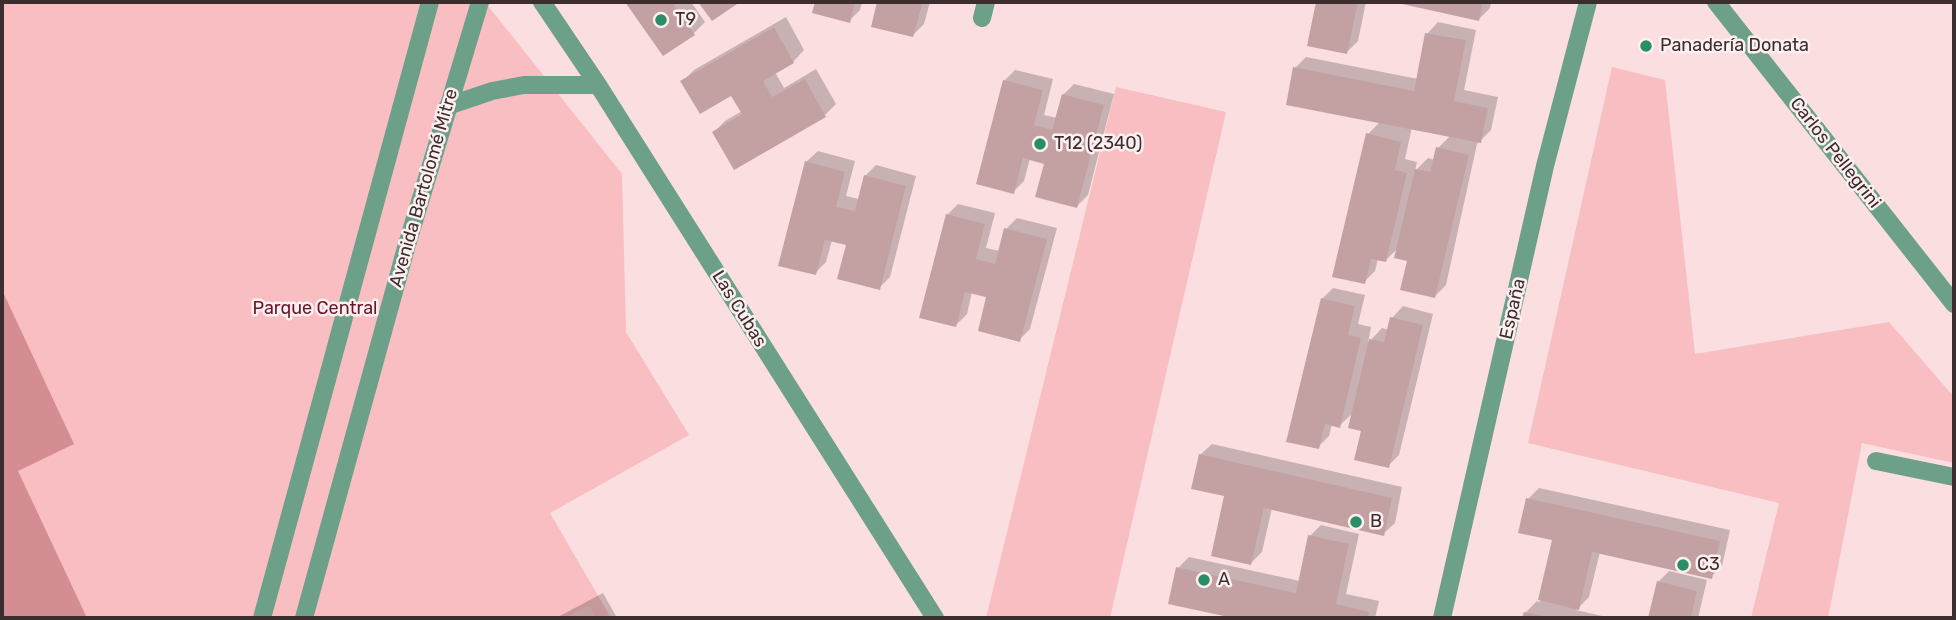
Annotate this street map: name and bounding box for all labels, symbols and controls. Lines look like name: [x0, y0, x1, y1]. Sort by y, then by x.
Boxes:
place label: T9: [675, 9, 696, 31]
marker: T9: [653, 12, 669, 28]
place label: Panadería Donata: [1660, 35, 1809, 57]
marker: Panadería Donata: [1638, 38, 1654, 54]
street label: Avenida Bartolomé Mitre: [385, 86, 463, 290]
street label: Carlos Pellegrini: [1785, 93, 1885, 213]
place label: T12 (2340): [1054, 133, 1142, 155]
marker: T12 (2340): [1032, 136, 1048, 152]
street label: Las Cubas: [707, 267, 771, 351]
street label: España: [1496, 277, 1530, 341]
park label: Parque Central: [253, 298, 377, 320]
place label: B: [1370, 511, 1382, 533]
marker: B: [1348, 514, 1364, 530]
place label: C3: [1697, 554, 1720, 576]
marker: C3: [1675, 557, 1691, 573]
place label: A: [1218, 569, 1230, 591]
marker: A: [1196, 572, 1212, 588]

